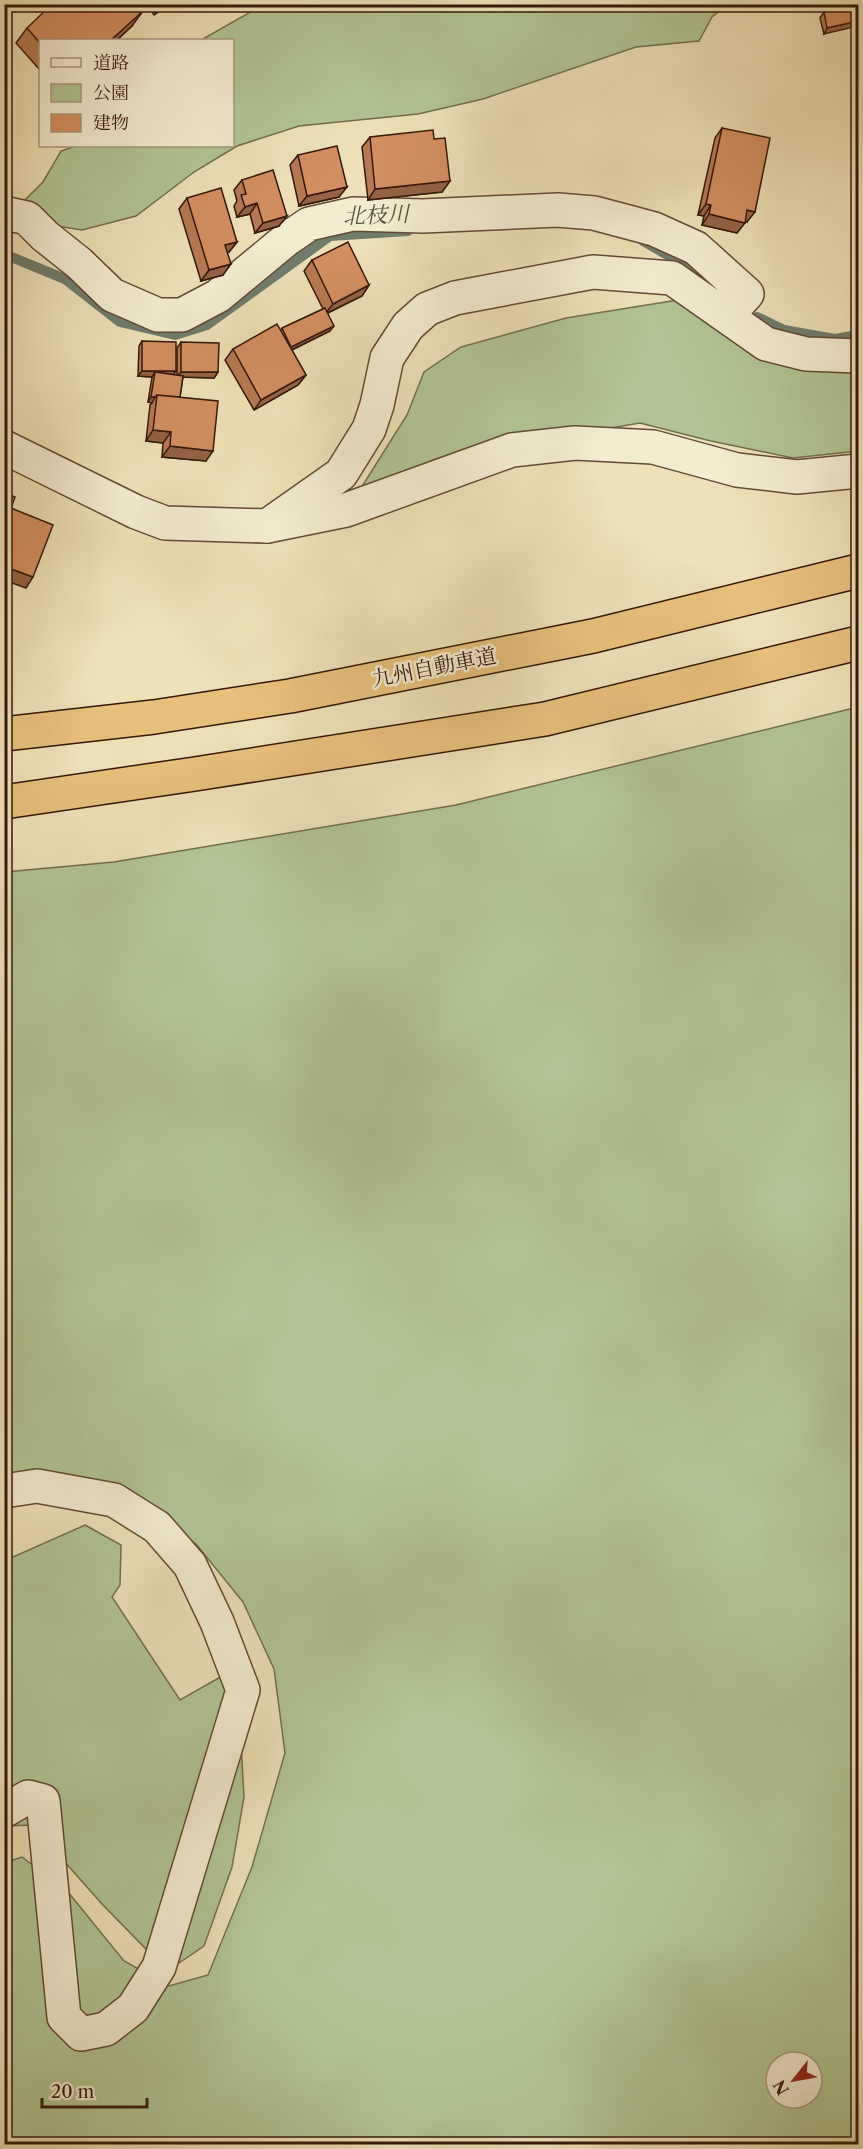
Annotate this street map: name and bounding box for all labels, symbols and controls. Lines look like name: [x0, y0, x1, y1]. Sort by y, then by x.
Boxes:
legend: [39, 39, 234, 147]
text: 道路: [93, 52, 129, 74]
text: 公園: [93, 82, 129, 104]
text: 建物: [93, 112, 129, 134]
water label: 北枝川: [343, 200, 411, 230]
street label: 九州自動車道: [370, 643, 498, 691]
north arrow: [764, 2050, 824, 2110]
scale bar: [42, 2071, 147, 2109]
text: N: [769, 2077, 793, 2099]
text: 20 m: [51, 2081, 95, 2103]

